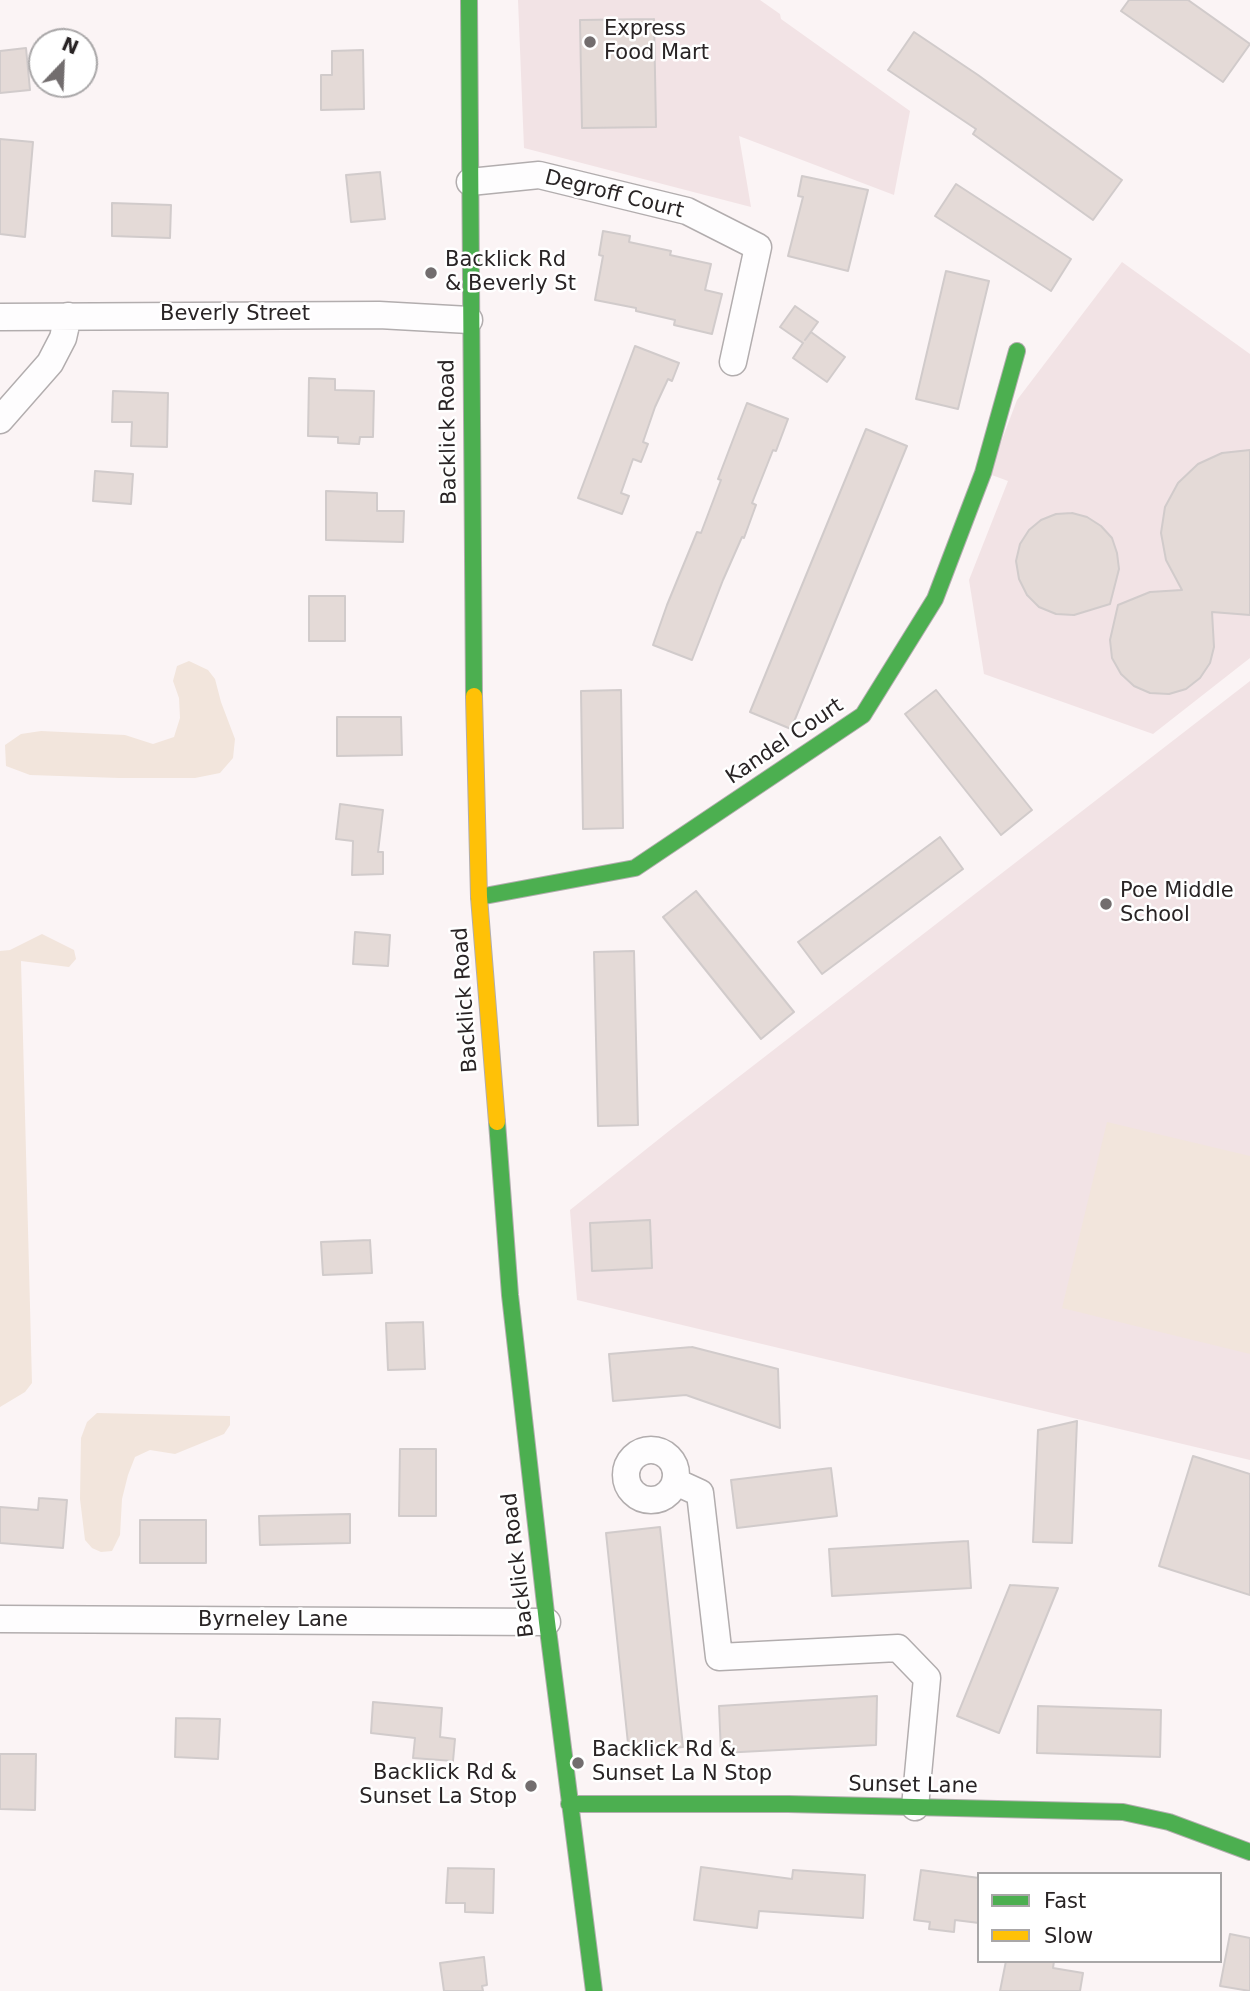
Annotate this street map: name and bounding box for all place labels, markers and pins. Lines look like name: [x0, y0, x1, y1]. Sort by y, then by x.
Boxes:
place label: Express Food Mart: [604, 17, 709, 67]
marker: Express Food Mart: [582, 34, 598, 50]
place label: Backlick Rd & Beverly St: [445, 248, 576, 298]
marker: Backlick Rd & Beverly St: [423, 265, 439, 281]
place label: Poe Middle School: [1120, 879, 1234, 929]
marker: Poe Middle School: [1098, 896, 1114, 912]
place label: Backlick Rd & Sunset La N Stop: [592, 1738, 772, 1788]
marker: Backlick Rd & Sunset La N Stop: [570, 1755, 586, 1771]
place label: Backlick Rd & Sunset La Stop: [359, 1761, 517, 1811]
marker: Backlick Rd & Sunset La Stop: [523, 1778, 539, 1794]

